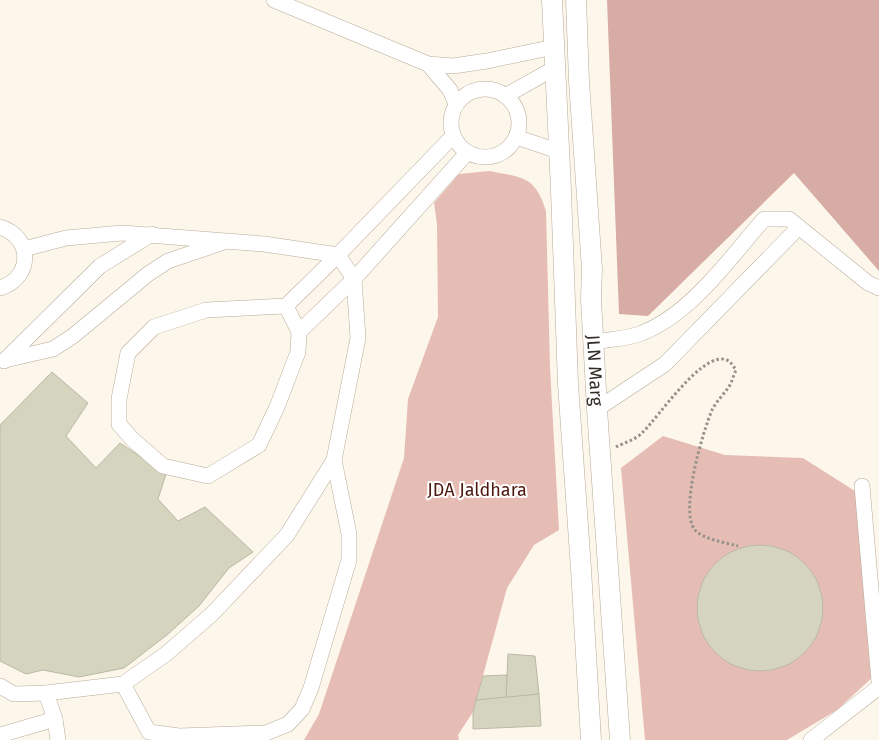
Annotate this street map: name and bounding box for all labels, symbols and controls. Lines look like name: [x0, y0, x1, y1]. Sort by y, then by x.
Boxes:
street label: JLN Marg: [582, 334, 608, 407]
park label: JDA Jaldhara: [427, 479, 527, 501]

